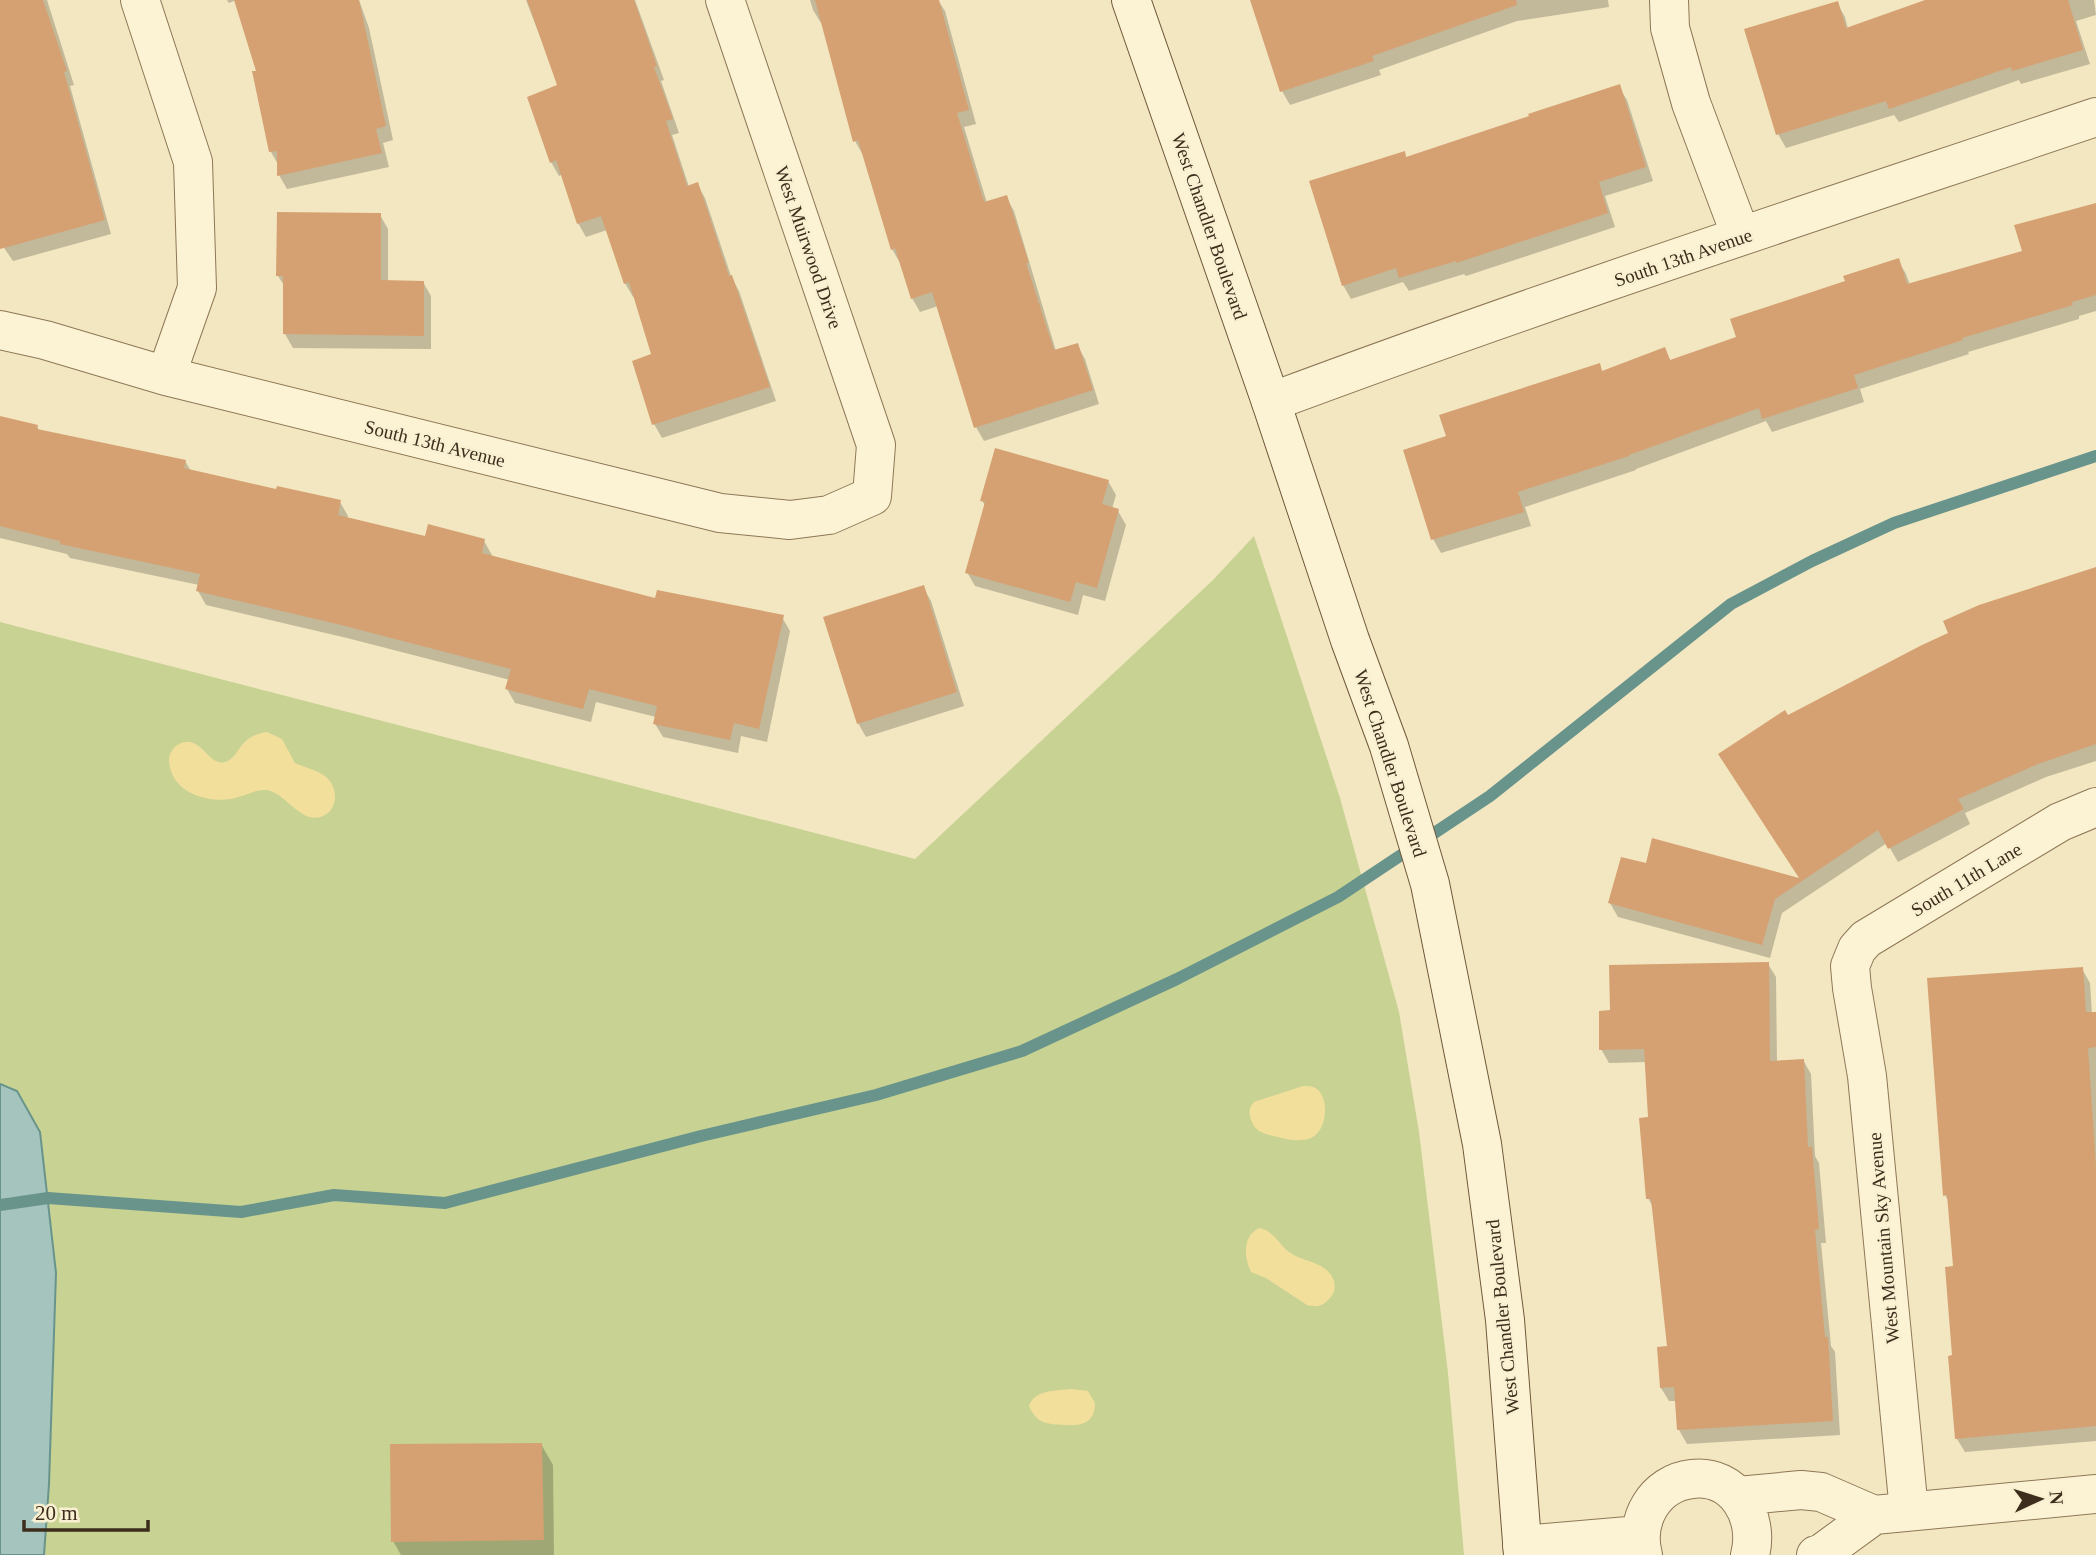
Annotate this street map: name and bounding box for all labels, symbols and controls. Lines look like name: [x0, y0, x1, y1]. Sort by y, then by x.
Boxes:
street label: West Chandler Boulevard: [1168, 130, 1251, 323]
street label: West Muirwood Drive: [771, 163, 846, 331]
street label: South 13th Avenue: [1612, 224, 1755, 291]
street label: South 13th Avenue: [362, 416, 507, 471]
street label: West Chandler Boulevard: [1350, 667, 1431, 860]
street label: South 11th Lane: [1907, 838, 2025, 921]
street label: West Mountain Sky Avenue: [1864, 1132, 1903, 1344]
street label: West Chandler Boulevard: [1482, 1218, 1523, 1415]
north arrow: [2005, 1464, 2075, 1534]
scale bar: [24, 1488, 149, 1532]
text: N: [2046, 1490, 2067, 1506]
text: 20 m: [35, 1501, 78, 1525]

